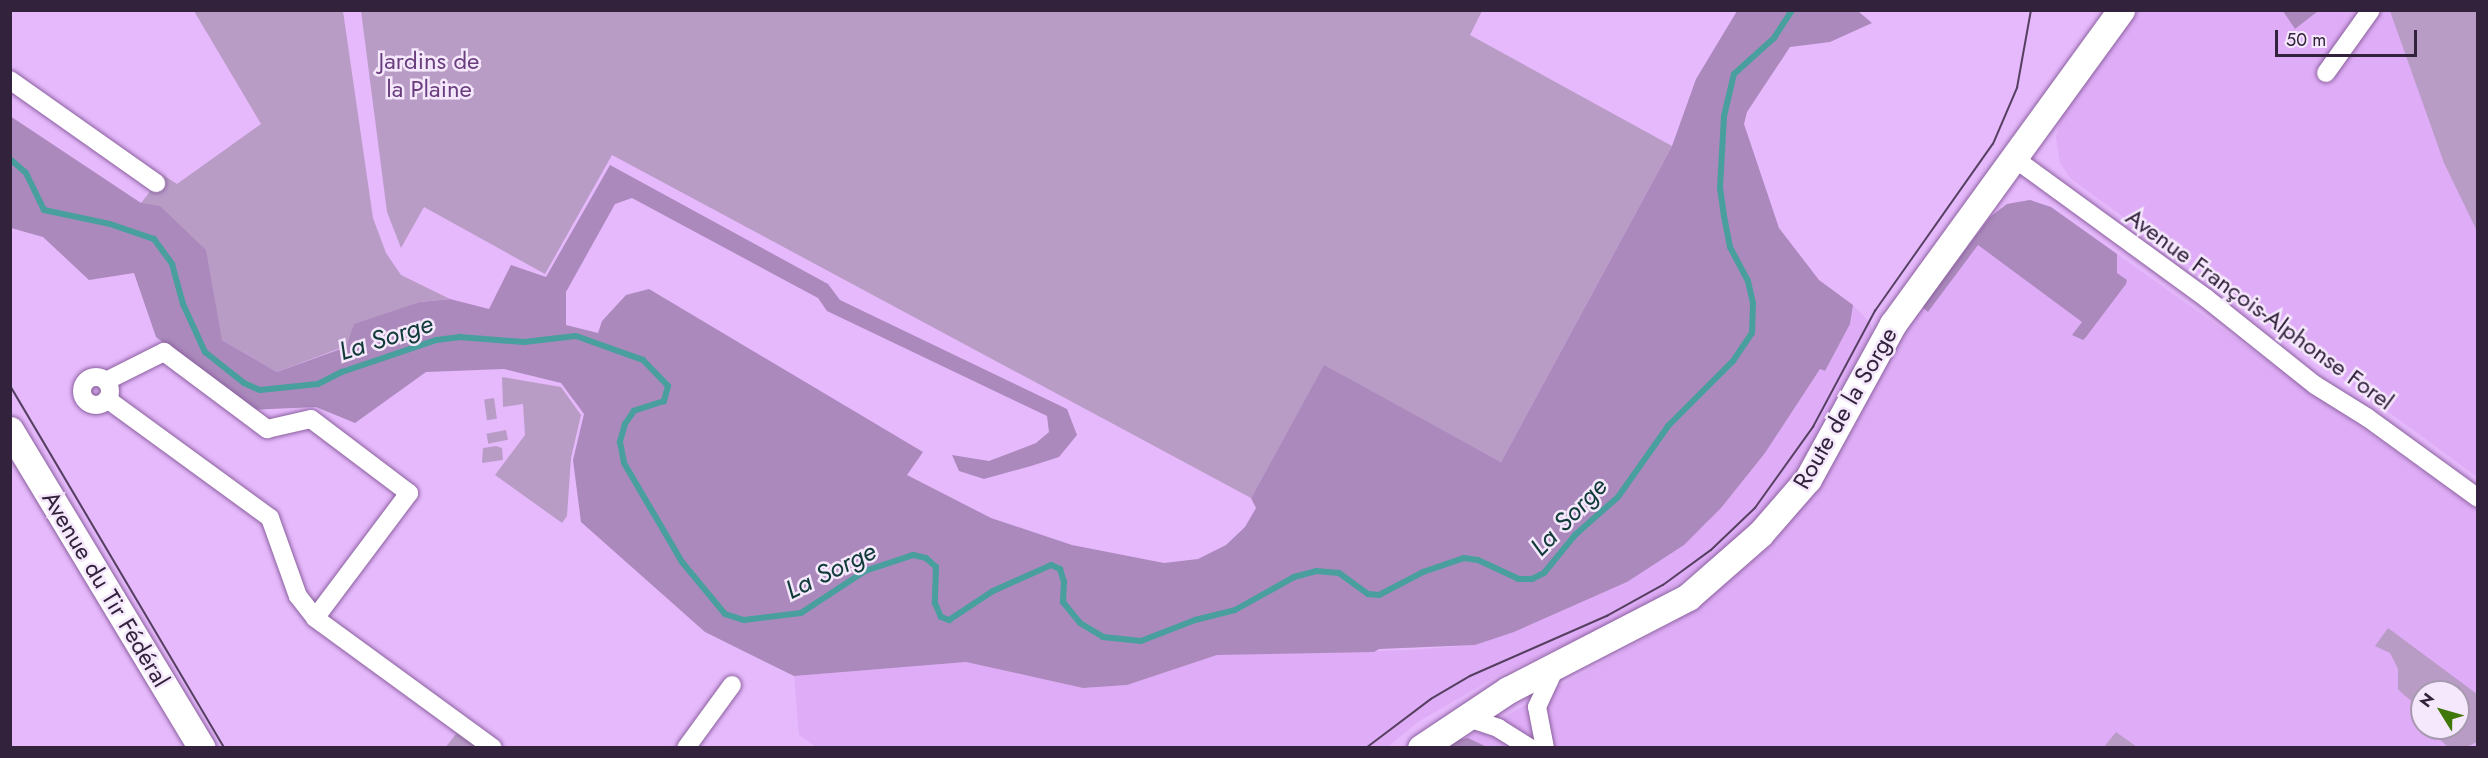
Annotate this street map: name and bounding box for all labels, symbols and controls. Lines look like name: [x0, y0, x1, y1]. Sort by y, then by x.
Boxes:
scale bar: [2278, 18, 2420, 56]
text: 50 m: [2286, 27, 2326, 53]
park label: Jardins de la Plaine: [379, 47, 479, 103]
street label: Avenue François-Alphonse Forel: [2120, 202, 2400, 416]
water label: La Sorge: [335, 308, 437, 368]
street label: Route de la Sorge: [1787, 322, 1903, 494]
water label: La Sorge: [1524, 471, 1614, 563]
street label: Avenue du Tir Fédéral: [36, 486, 176, 692]
water label: La Sorge: [781, 536, 881, 606]
north arrow: [2410, 680, 2470, 740]
text: N: [2414, 688, 2440, 712]

